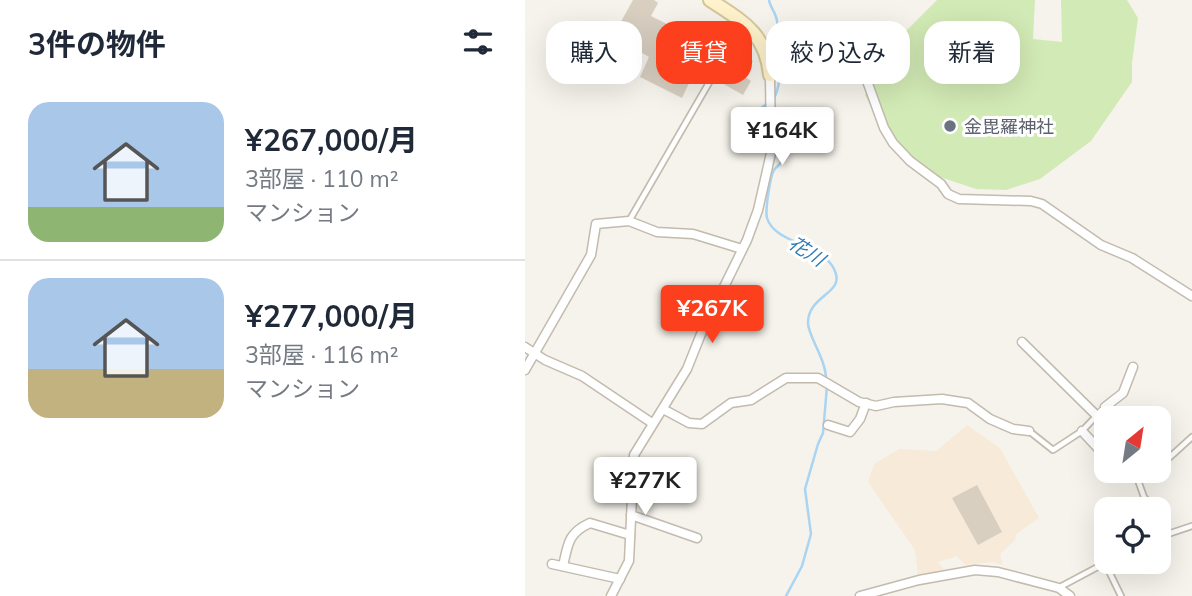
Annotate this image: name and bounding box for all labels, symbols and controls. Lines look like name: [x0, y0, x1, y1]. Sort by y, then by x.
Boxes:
chip: 購入: [546, 21, 642, 84]
chip: 賃貸: [656, 21, 752, 84]
chip: 絞り込み: [766, 21, 910, 84]
chip: 新着: [924, 21, 1020, 84]
icon: filters: [459, 23, 497, 61]
text: 3件の物件: [28, 25, 166, 63]
pin: ¥164K: [733, 108, 831, 167]
text: ¥164K: [747, 115, 817, 144]
place label: 金毘羅神社: [964, 115, 1054, 138]
marker: 金毘羅神社: [942, 118, 958, 134]
text: ¥267,000/月: [245, 121, 418, 159]
icon: home: [84, 130, 168, 214]
text: 3部屋 · 110 m²: [245, 164, 398, 193]
text: マンション: [245, 198, 360, 227]
water label: 花川: [785, 231, 831, 272]
pin: ¥267K: [663, 286, 761, 345]
text: ¥267K: [677, 293, 747, 322]
text: ¥277,000/月: [245, 297, 418, 335]
icon: home: [84, 306, 168, 390]
text: 3部屋 · 116 m²: [245, 340, 398, 369]
text: マンション: [245, 374, 360, 403]
north arrow: [1094, 406, 1171, 483]
map controls: [1094, 406, 1171, 574]
pin: ¥277K: [596, 458, 694, 517]
text: ¥277K: [610, 465, 680, 494]
button: locate: [1094, 497, 1171, 574]

